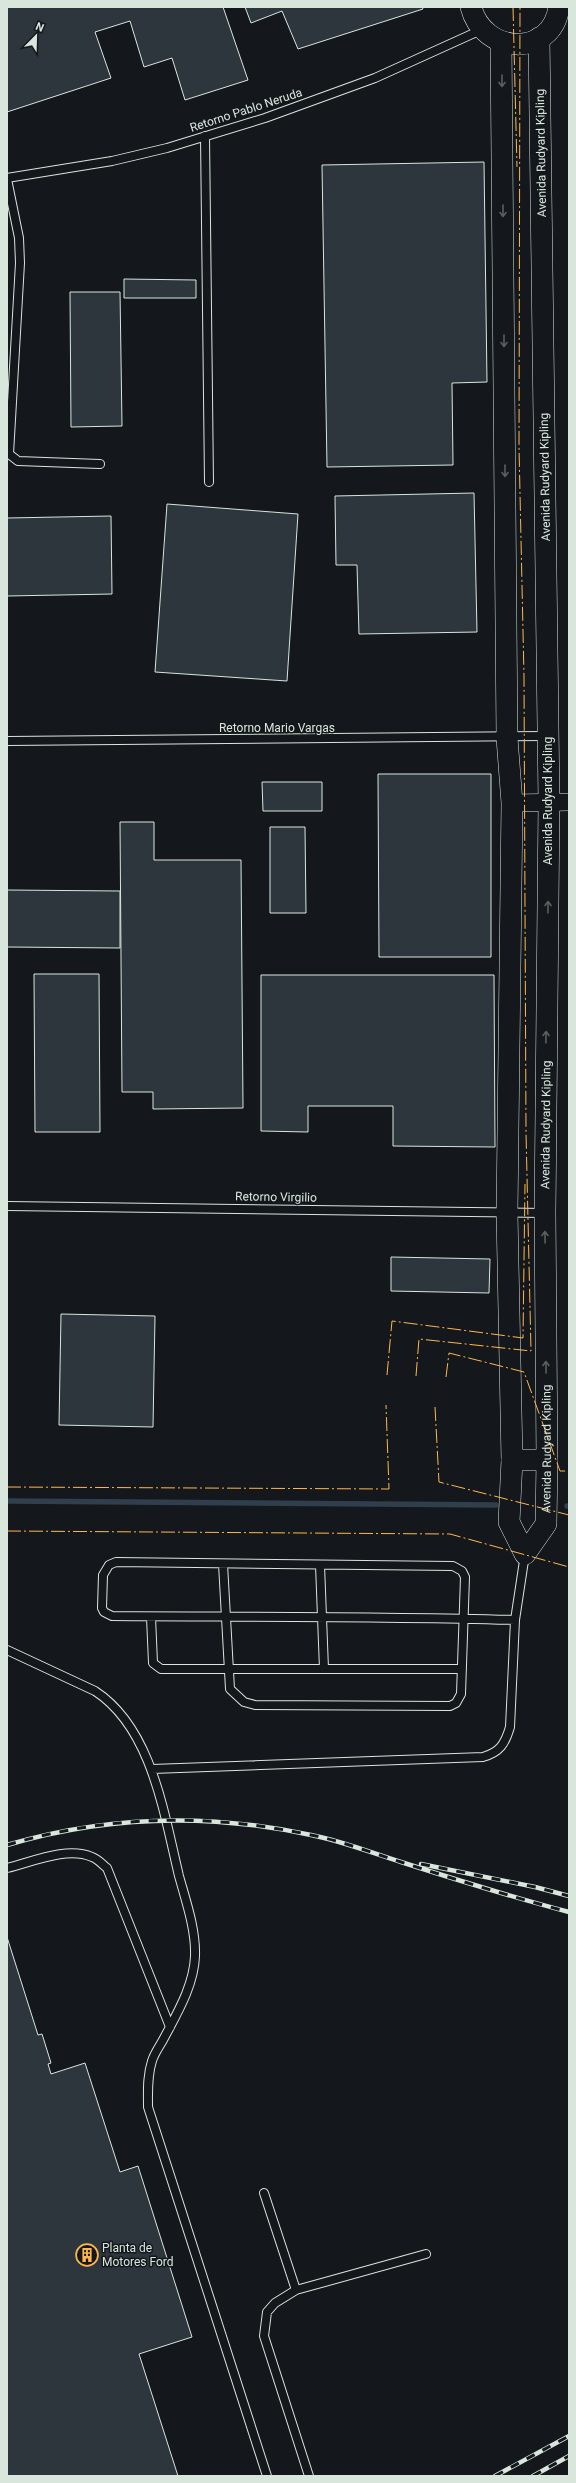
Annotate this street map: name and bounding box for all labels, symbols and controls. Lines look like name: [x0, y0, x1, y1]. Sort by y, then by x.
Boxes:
north arrow: [16, 16, 56, 56]
text: N: [34, 20, 46, 35]
one-way arrow: [498, 74, 506, 87]
street label: Retorno Pablo Neruda: [188, 85, 304, 135]
street label: Avenida Rudyard Kipling: [533, 89, 549, 217]
one-way arrow: [499, 204, 507, 217]
one-way arrow: [500, 334, 508, 347]
street label: Avenida Rudyard Kipling: [537, 413, 553, 541]
one-way arrow: [501, 464, 509, 477]
street label: Retorno Mario Vargas: [219, 721, 335, 735]
street label: Avenida Rudyard Kipling: [541, 737, 555, 865]
one-way arrow: [544, 901, 552, 914]
one-way arrow: [542, 1031, 550, 1044]
street label: Avenida Rudyard Kipling: [538, 1060, 553, 1189]
street label: Retorno Virgilio: [235, 1189, 317, 1205]
one-way arrow: [541, 1231, 549, 1244]
one-way arrow: [542, 1361, 550, 1374]
street label: Avenida Rudyard Kipling: [539, 1384, 554, 1513]
place label: Planta de Motores Ford: [102, 2241, 174, 2269]
building icon: Planta de Motores Ford: [74, 2242, 100, 2268]

